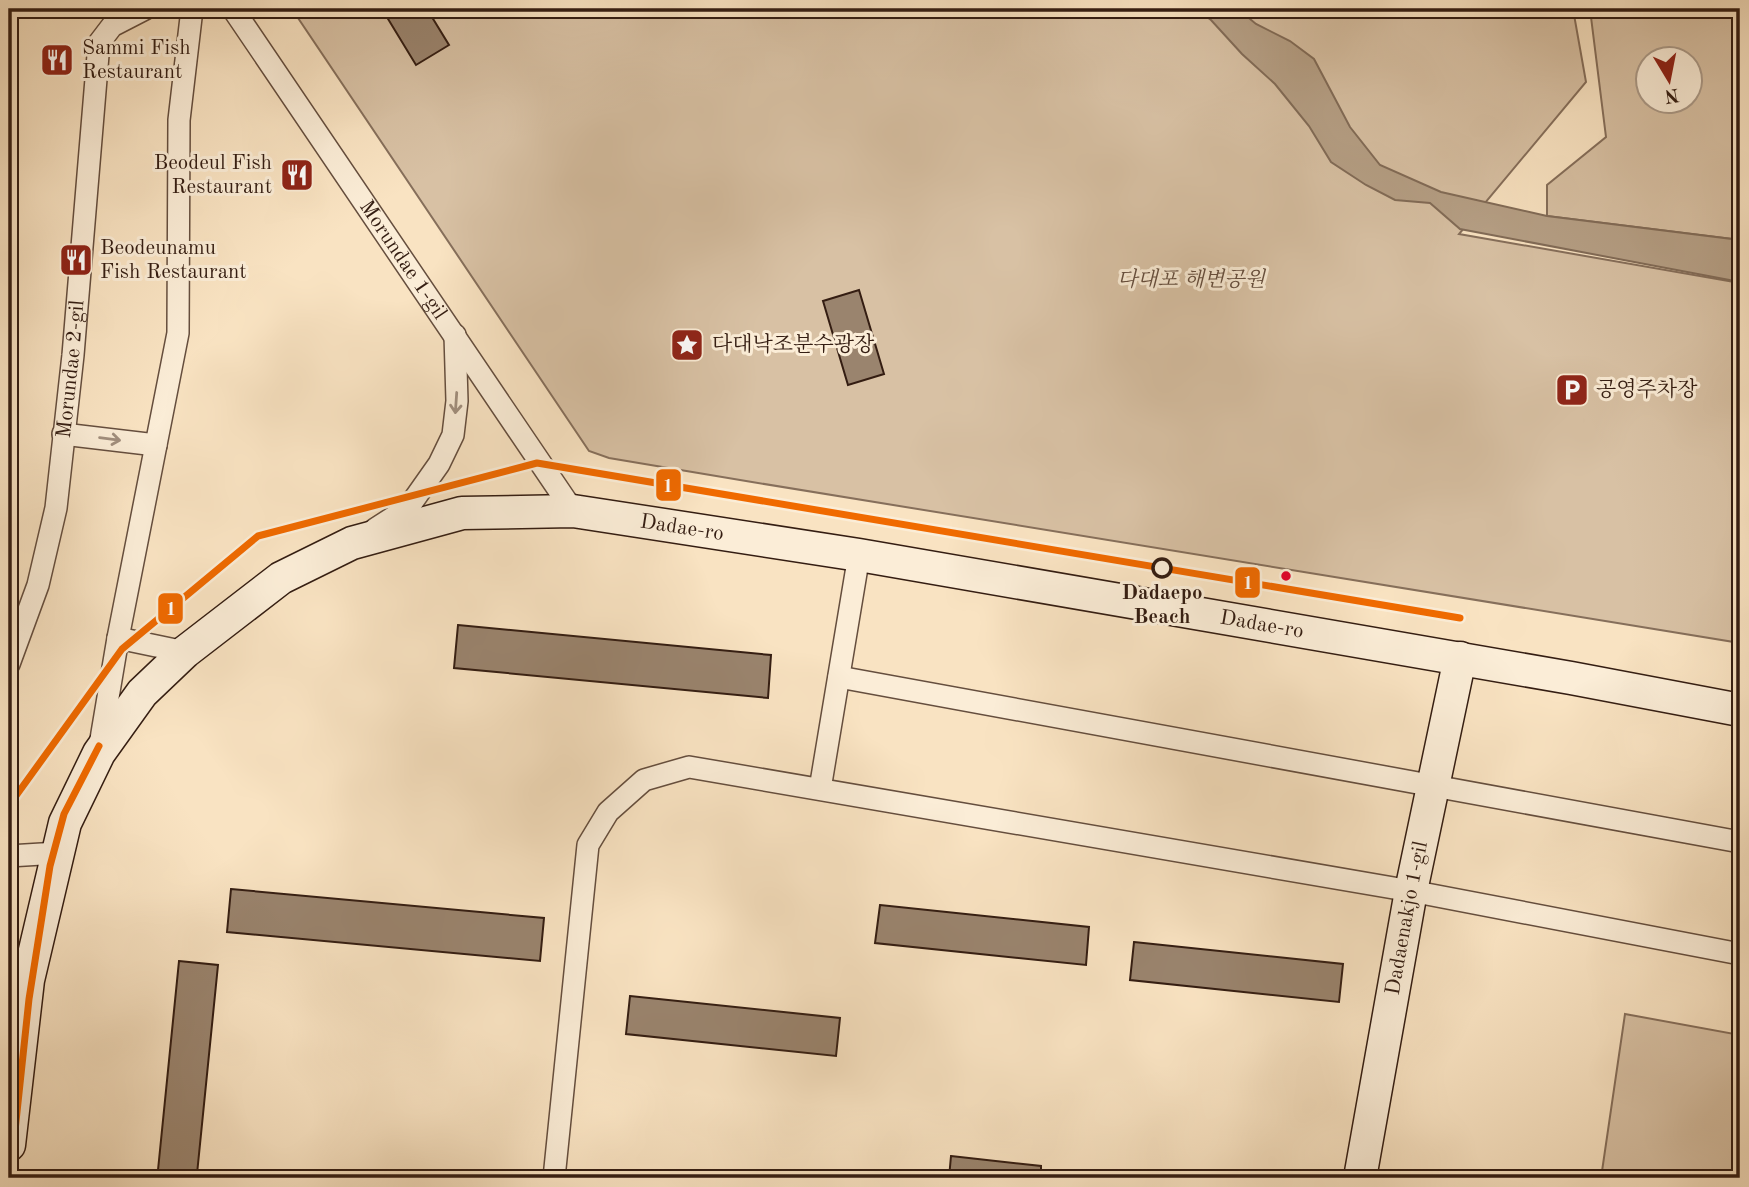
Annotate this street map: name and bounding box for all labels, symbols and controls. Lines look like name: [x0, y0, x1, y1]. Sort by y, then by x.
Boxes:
place label: Sammi Fish Restaurant: [82, 38, 191, 83]
restaurant icon: Sammi Fish Restaurant: [38, 41, 76, 79]
north arrow: [1634, 46, 1704, 116]
text: N: [1662, 84, 1680, 105]
place label: Beodeul Fish Restaurant: [154, 153, 272, 198]
restaurant icon: Beodeul Fish Restaurant: [278, 156, 316, 194]
street label: Morundae 1-gil: [355, 197, 451, 323]
place label: Beodeunamu Fish Restaurant: [100, 238, 247, 283]
restaurant icon: Beodeunamu Fish Restaurant: [57, 241, 95, 279]
park label: 다대포 해변공원: [1117, 268, 1267, 291]
street label: Morundae 2-gil: [53, 299, 88, 439]
place icon: 다대낙조분수광장: [668, 326, 706, 364]
place label: 다대낙조분수광장: [712, 332, 875, 356]
parking icon: 공영주차장: [1553, 371, 1591, 409]
place label: 공영주차장: [1596, 378, 1698, 401]
one-way arrow: [449, 391, 462, 414]
one-way arrow: [98, 433, 121, 446]
line badge: 1: [655, 468, 682, 502]
text: 1: [662, 478, 674, 497]
street label: Dadae-ro: [638, 511, 725, 545]
marker: Dadaepo Beach: [1152, 558, 1172, 578]
line badge: 1: [1234, 566, 1261, 599]
unlabelled marker: [1279, 569, 1293, 583]
text: 1: [1242, 575, 1254, 594]
place label: Dadaepo Beach: [1121, 583, 1203, 628]
line badge: 1: [157, 592, 184, 625]
text: 1: [165, 601, 177, 620]
street label: Dadae-ro: [1218, 607, 1305, 642]
street label: Dadaenakjo 1-gil: [1382, 839, 1432, 997]

